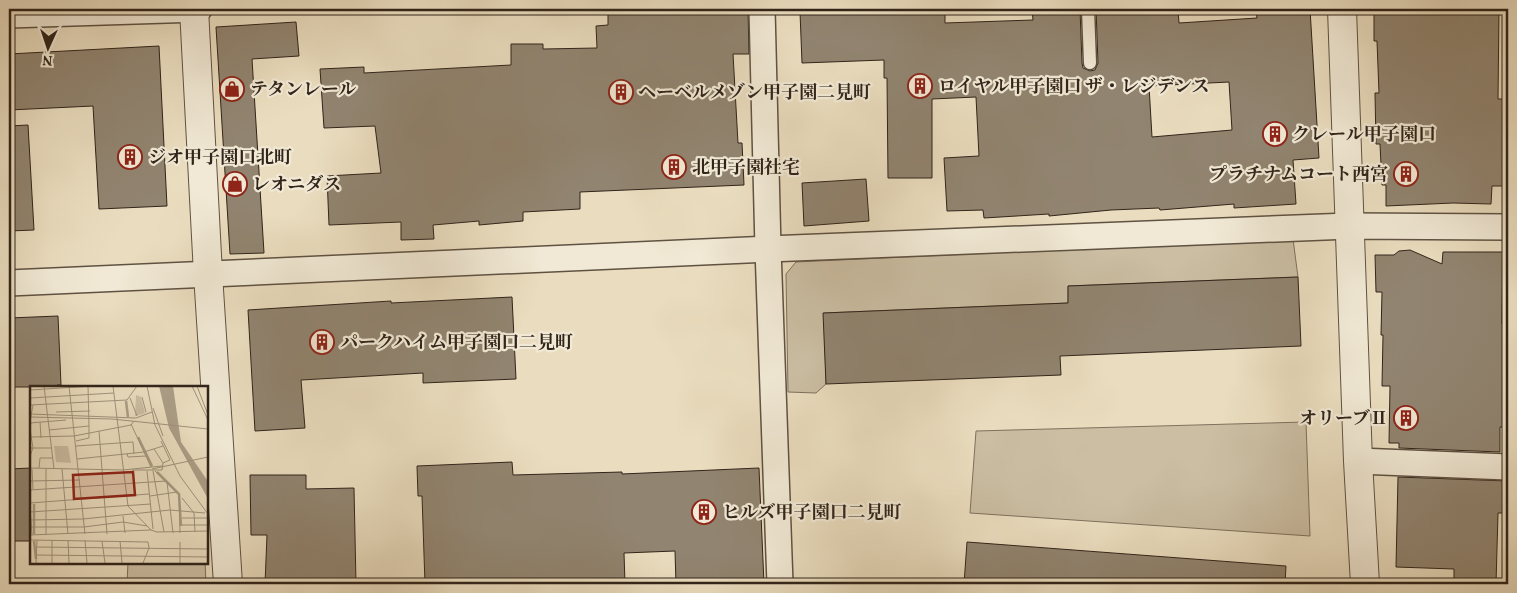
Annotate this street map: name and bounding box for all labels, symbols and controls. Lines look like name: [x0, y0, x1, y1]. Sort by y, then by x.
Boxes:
north arrow: [22, 22, 72, 72]
text: N: [42, 50, 53, 69]
building icon: ロイヤル甲子園口 ザ・レジデンス: [907, 73, 933, 99]
place label: ロイヤル甲子園口 ザ・レジデンス: [938, 75, 1210, 100]
shop icon: テタンレール: [219, 76, 245, 102]
place label: テタンレール: [250, 78, 356, 103]
building icon: ヘーベルメゾン甲子園二見町: [608, 79, 634, 105]
place label: ヘーベルメゾン甲子園二見町: [638, 81, 871, 106]
building icon: クレール甲子園口: [1262, 121, 1288, 147]
place label: クレール甲子園口: [1292, 123, 1436, 148]
building icon: ジオ甲子園口北町: [117, 144, 143, 170]
place label: ジオ甲子園口北町: [148, 146, 292, 171]
building icon: 北甲子園社宅: [661, 154, 687, 180]
place label: 北甲子園社宅: [692, 156, 800, 181]
building icon: プラチナムコート西宮: [1393, 161, 1419, 187]
place label: プラチナムコート西宮: [1209, 163, 1388, 188]
shop icon: レオニダス: [222, 171, 248, 197]
place label: レオニダス: [252, 173, 341, 198]
building icon: パークハイム甲子園口二見町: [309, 329, 335, 355]
place label: パークハイム甲子園口二見町: [340, 331, 573, 356]
inset map: [30, 386, 208, 563]
building icon: オリーブⅡ: [1393, 405, 1419, 431]
place label: オリーブⅡ: [1299, 407, 1388, 432]
building icon: ヒルズ甲子園口二見町: [691, 499, 717, 525]
place label: ヒルズ甲子園口二見町: [722, 501, 901, 526]

